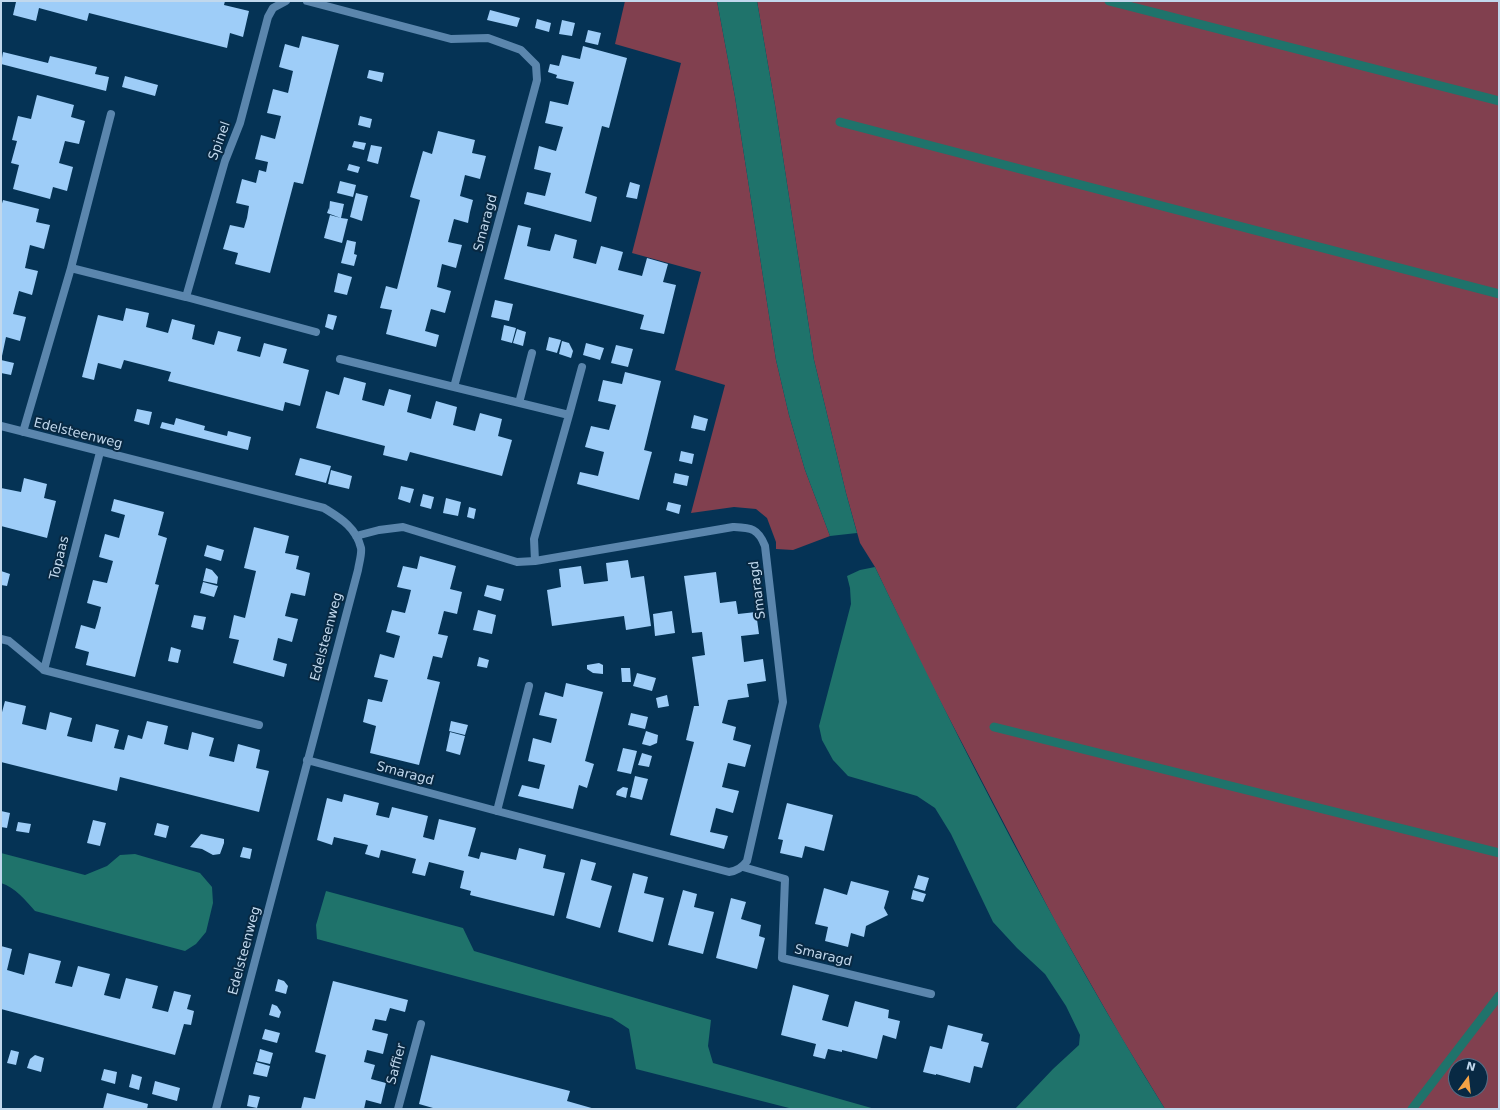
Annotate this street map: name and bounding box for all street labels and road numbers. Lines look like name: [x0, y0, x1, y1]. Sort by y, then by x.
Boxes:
street label: Spinel: [206, 120, 234, 162]
street label: Smaragd: [471, 193, 501, 253]
street label: Edelsteenweg: [32, 415, 124, 453]
street label: Topaas: [47, 534, 73, 582]
street label: Smaragd: [747, 560, 769, 620]
street label: Edelsteenweg: [308, 591, 346, 683]
street label: Smaragd: [375, 759, 435, 789]
street label: Edelsteenweg: [226, 905, 264, 997]
street label: Smaragd: [793, 942, 853, 970]
street label: Saffier: [384, 1042, 410, 1086]

